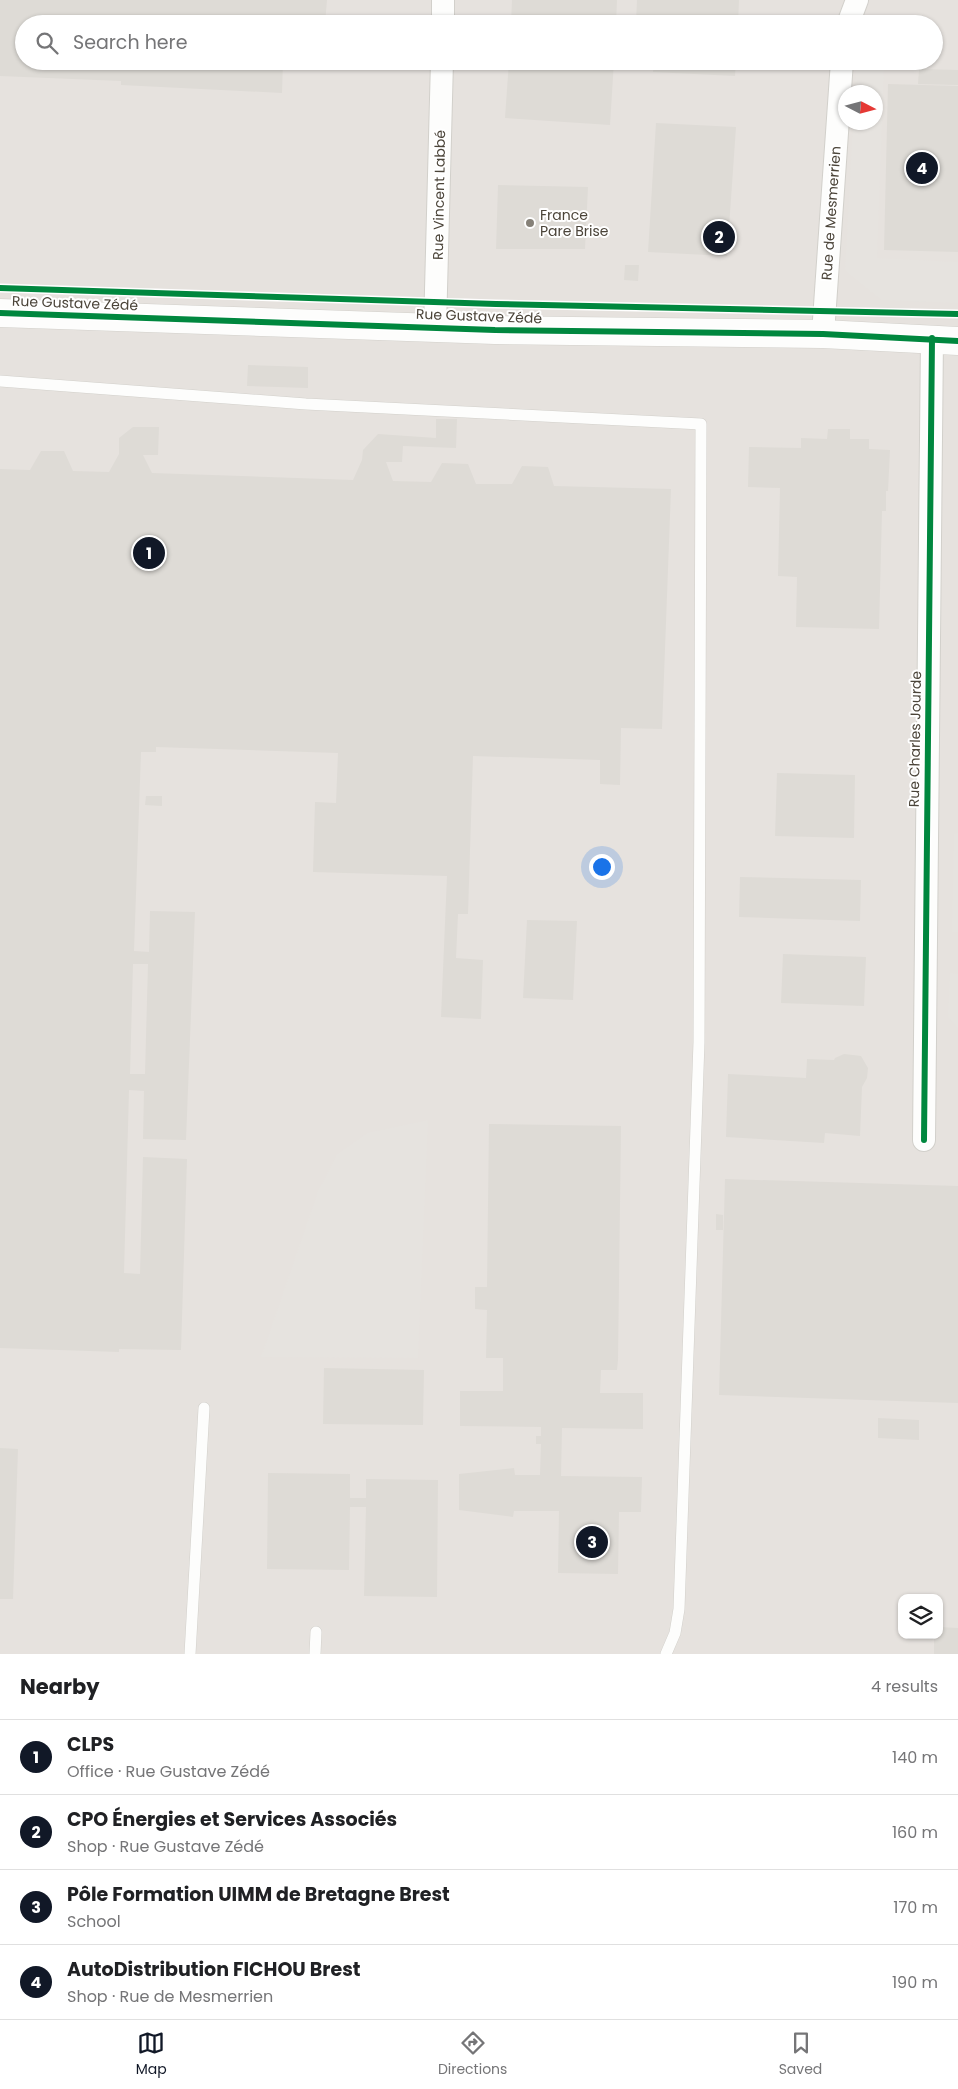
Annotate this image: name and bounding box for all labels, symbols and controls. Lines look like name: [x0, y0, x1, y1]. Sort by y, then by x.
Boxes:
search box: [15, 15, 943, 70]
icon: search: [33, 29, 61, 57]
text: Search here: [73, 29, 187, 56]
north arrow: [838, 85, 883, 130]
street label: Rue Vincent Labbé: [428, 130, 450, 260]
street label: Rue de Mesmerrien: [816, 145, 846, 281]
pin: 4: [906, 149, 938, 187]
place label: France Pare Brise: [540, 205, 609, 241]
marker: France Pare Brise: [524, 217, 536, 229]
pin: 2: [703, 218, 735, 256]
street label: Rue Gustave Zédé: [12, 291, 139, 315]
street label: Rue Gustave Zédé: [416, 304, 543, 328]
pin: 1: [133, 534, 165, 572]
street label: Rue Charles Jourde: [904, 670, 926, 807]
your location: [589, 854, 615, 880]
pin: 3: [576, 1523, 608, 1561]
map controls: [898, 1594, 943, 1639]
button: layers: [898, 1594, 943, 1639]
text: Nearby: [20, 1672, 100, 1701]
text: 4 results: [871, 1675, 938, 1698]
text: CLPS: [67, 1731, 114, 1758]
text: 1: [33, 1746, 39, 1769]
text: 140 m: [892, 1746, 938, 1769]
text: Office · Rue Gustave Zédé: [67, 1760, 270, 1783]
text: CPO Énergies et Services Associés: [67, 1806, 397, 1833]
text: 2: [31, 1821, 41, 1844]
text: 160 m: [892, 1821, 938, 1844]
text: Shop · Rue Gustave Zédé: [67, 1835, 264, 1858]
text: Pôle Formation UIMM de Bretagne Brest: [67, 1881, 450, 1908]
text: 3: [31, 1896, 41, 1919]
text: 170 m: [893, 1896, 938, 1919]
text: School: [67, 1910, 121, 1933]
text: AutoDistribution FICHOU Brest: [67, 1956, 360, 1983]
text: 4: [31, 1971, 41, 1994]
text: 190 m: [892, 1971, 938, 1994]
text: Shop · Rue de Mesmerrien: [67, 1985, 273, 2008]
tab: Map: [136, 2029, 167, 2080]
tab: Directions: [438, 2029, 507, 2080]
tab: Saved: [779, 2029, 822, 2080]

